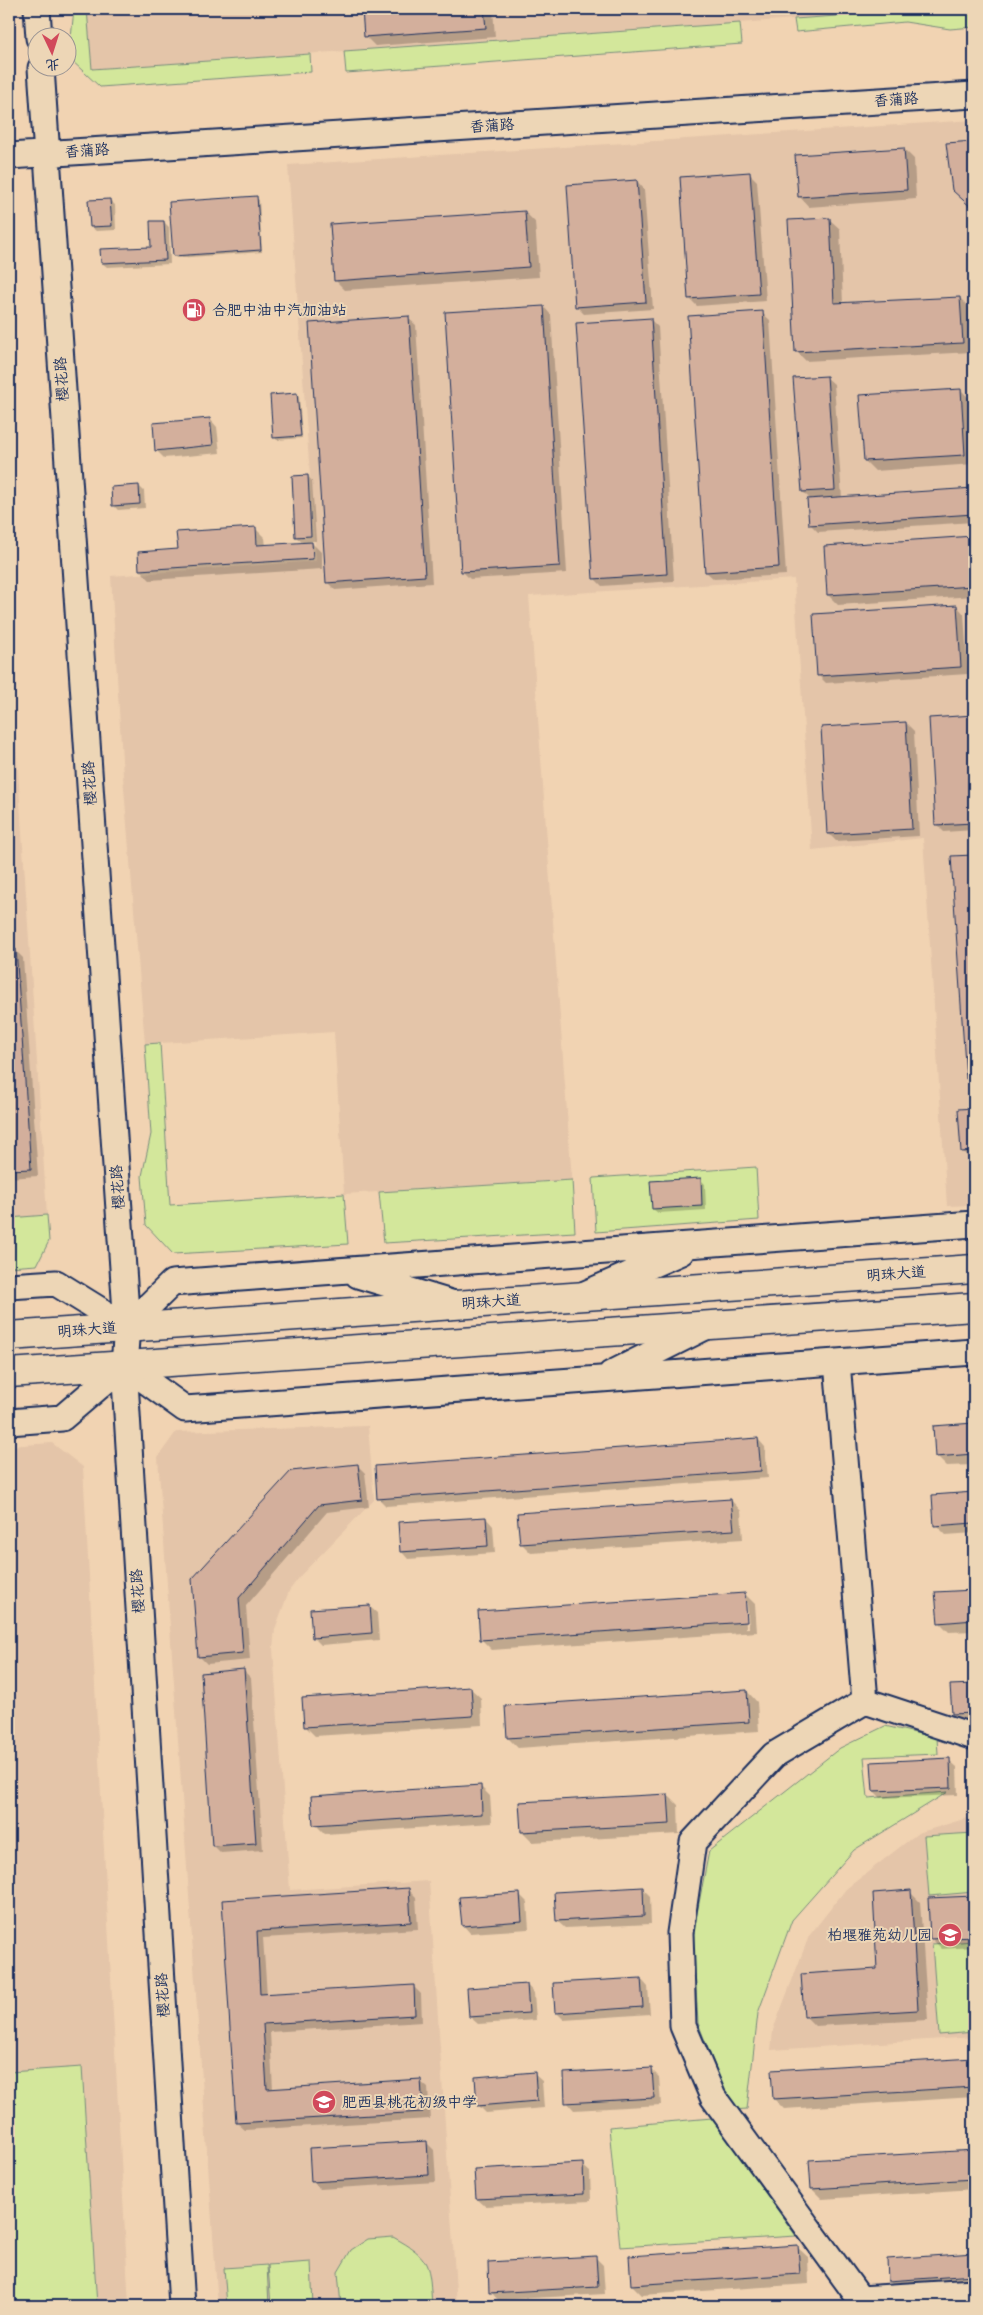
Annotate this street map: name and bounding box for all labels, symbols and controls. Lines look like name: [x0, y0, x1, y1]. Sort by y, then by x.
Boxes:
north arrow: [28, 28, 78, 78]
text: 北: [45, 56, 60, 73]
street label: 香蒲路: [873, 89, 919, 111]
street label: 香蒲路: [469, 115, 515, 137]
street label: 香蒲路: [64, 140, 110, 162]
fuel station icon: 合肥中油中汽加油站: [181, 297, 207, 323]
place label: 合肥中油中汽加油站: [212, 301, 347, 320]
street label: 樱花路: [51, 356, 73, 402]
street label: 樱花路: [79, 760, 101, 806]
street label: 樱花路: [107, 1164, 129, 1210]
street label: 明珠大道: [865, 1262, 927, 1286]
street label: 明珠大道: [460, 1290, 522, 1314]
street label: 明珠大道: [56, 1318, 118, 1342]
street label: 樱花路: [127, 1568, 149, 1614]
school or university icon: 柏堰雅苑幼儿园: [937, 1922, 963, 1948]
place label: 柏堰雅苑幼儿园: [827, 1926, 932, 1945]
street label: 樱花路: [152, 1972, 174, 2018]
school or university icon: 肥西县桃花初级中学: [311, 2089, 337, 2115]
place label: 肥西县桃花初级中学: [342, 2093, 477, 2112]

